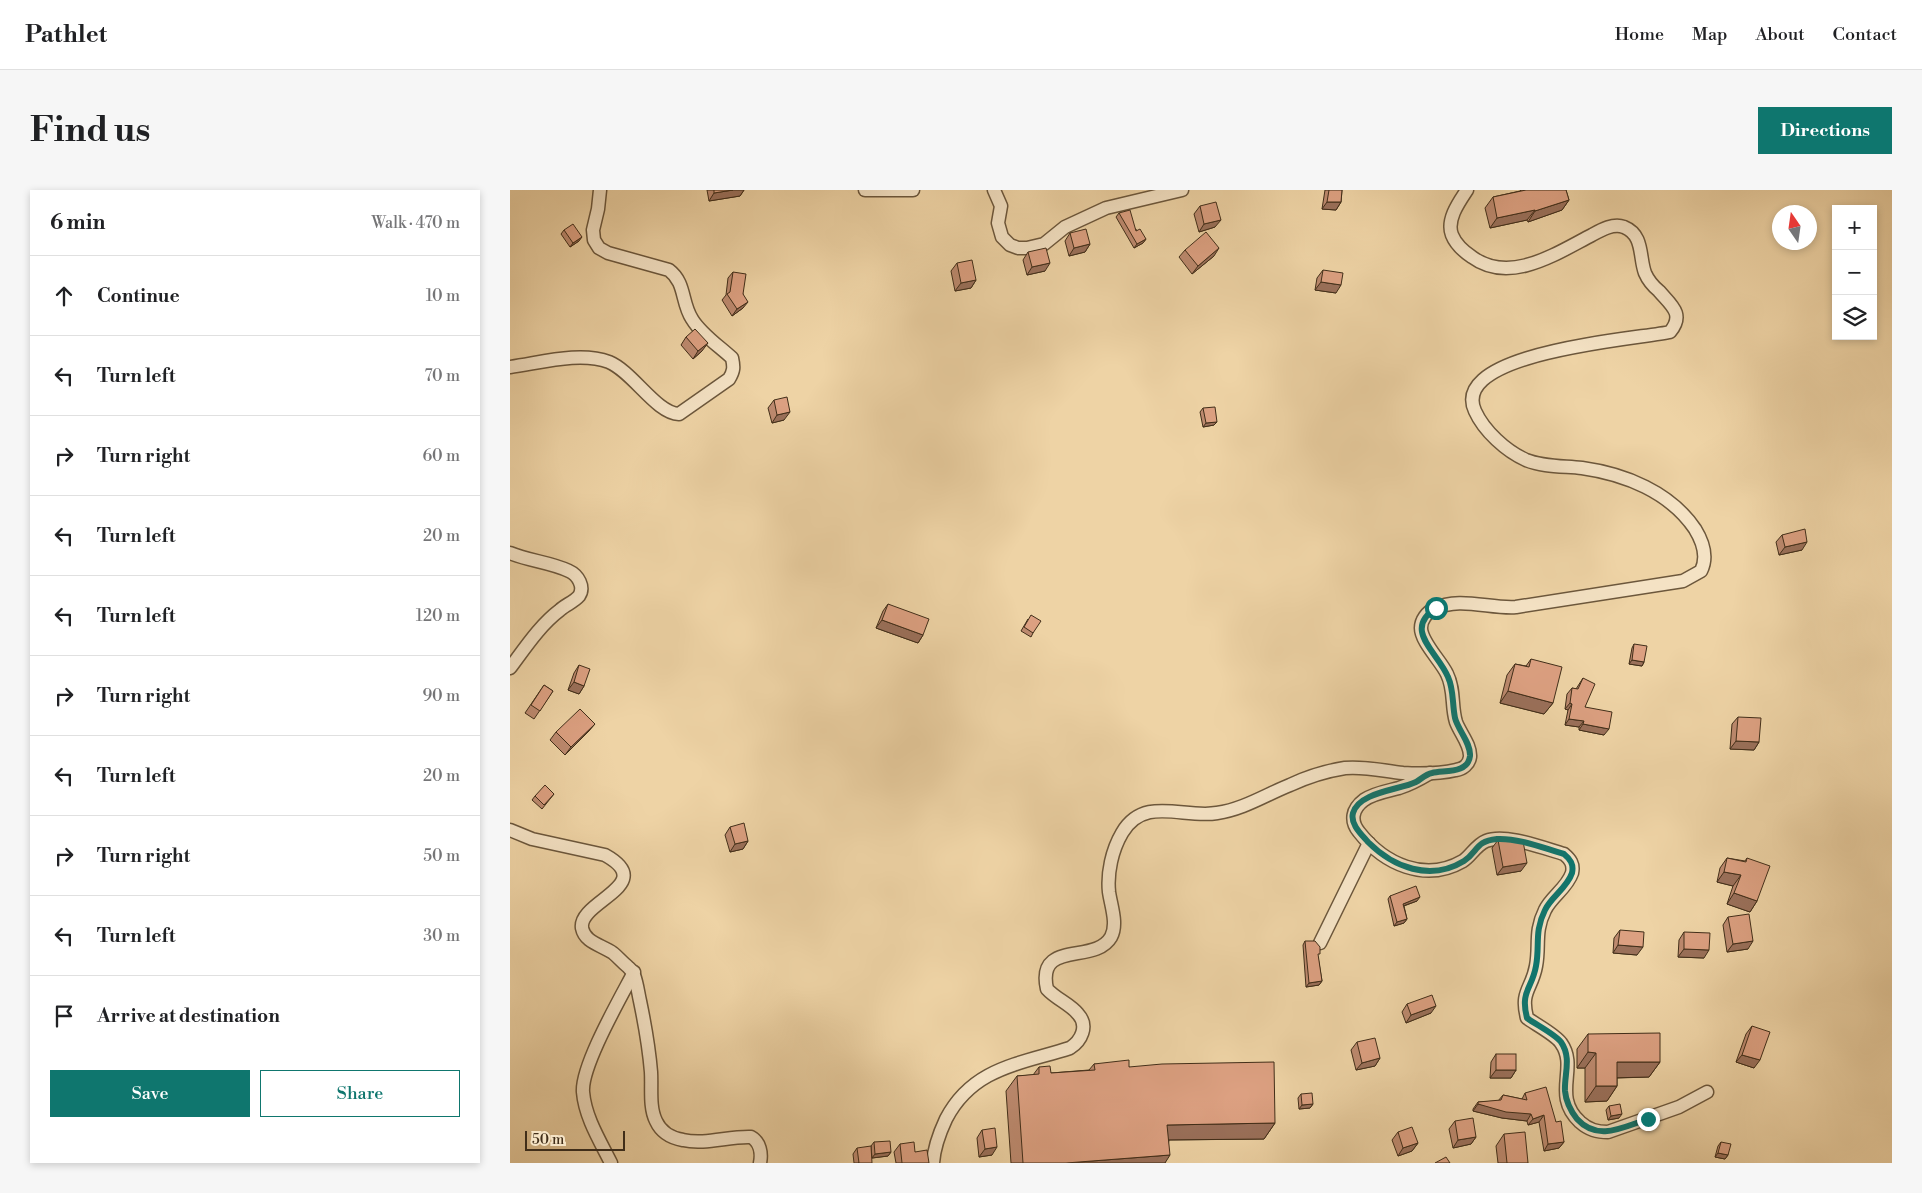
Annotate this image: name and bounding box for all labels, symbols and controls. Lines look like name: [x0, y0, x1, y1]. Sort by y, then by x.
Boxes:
text: Pathlet: [25, 20, 107, 50]
text: Home: [1615, 23, 1664, 46]
text: Map: [1692, 23, 1728, 46]
text: About: [1756, 23, 1805, 46]
text: Contact: [1833, 23, 1897, 46]
button: Directions: [1758, 107, 1892, 154]
text: Find us: [30, 109, 150, 152]
north arrow: [1772, 205, 1817, 250]
map controls: [1832, 205, 1877, 340]
button: +: [1832, 205, 1877, 250]
text: 6 min: [50, 210, 105, 236]
text: Walk · 470 m: [372, 213, 460, 233]
button: −: [1832, 250, 1877, 295]
icon: ahead: [50, 282, 78, 310]
text: Continue: [97, 284, 180, 308]
text: 10 m: [426, 286, 460, 306]
button: layers: [1832, 295, 1877, 340]
icon: left: [50, 362, 78, 390]
text: Turn left: [97, 364, 176, 388]
text: 70 m: [424, 366, 460, 386]
icon: right: [50, 442, 78, 470]
text: Turn right: [97, 444, 190, 468]
text: 60 m: [422, 446, 460, 466]
icon: left: [50, 522, 78, 550]
text: Turn left: [97, 524, 176, 548]
text: 20 m: [423, 526, 460, 546]
route start: [1425, 597, 1448, 620]
icon: left: [50, 602, 78, 630]
text: Turn left: [97, 604, 176, 628]
text: 120 m: [416, 606, 460, 626]
icon: right: [50, 682, 78, 710]
text: Turn right: [97, 684, 190, 708]
text: 90 m: [422, 686, 460, 706]
icon: left: [50, 762, 78, 790]
text: Turn left: [97, 764, 176, 788]
text: 20 m: [423, 766, 460, 786]
icon: right: [50, 842, 78, 870]
text: Turn right: [97, 844, 190, 868]
text: 50 m: [423, 846, 460, 866]
icon: left: [50, 922, 78, 950]
text: Turn left: [97, 924, 176, 948]
text: 30 m: [423, 926, 460, 946]
icon: arrive: [50, 1002, 78, 1030]
text: Arrive at destination: [97, 1004, 280, 1028]
button: Save: [50, 1070, 250, 1117]
button: Share: [260, 1070, 460, 1117]
route end: [1637, 1108, 1660, 1131]
scale bar: [525, 1128, 625, 1151]
text: 50 m: [532, 1131, 564, 1149]

